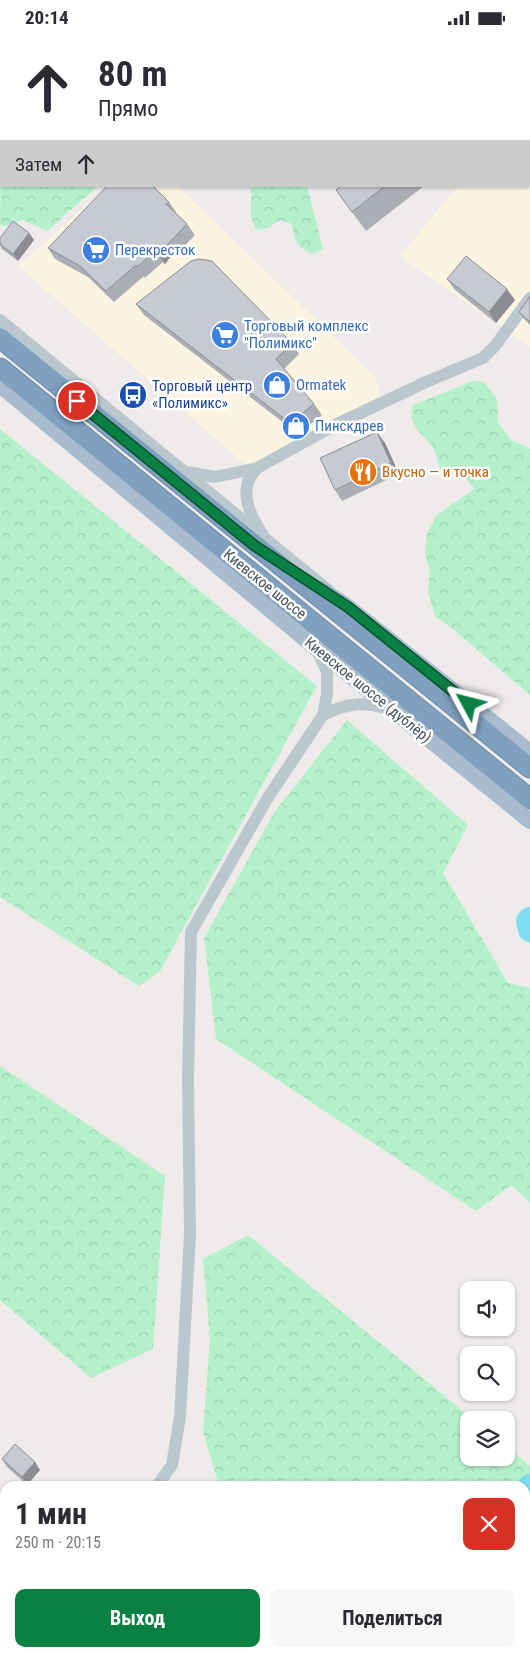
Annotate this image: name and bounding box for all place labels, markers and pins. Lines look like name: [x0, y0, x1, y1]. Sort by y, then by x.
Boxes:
supermarket icon: Перекресток: [81, 235, 111, 265]
place label: Перекресток: [115, 241, 195, 259]
place label: Торговый комплекс "Полимикс": [244, 317, 368, 352]
supermarket icon: Торговый комплекс "Полимикс": [210, 320, 240, 350]
shop icon: Ormatek: [262, 370, 292, 400]
place label: Ormatek: [296, 376, 347, 394]
place label: Торговый центр «Полимикс»: [152, 377, 252, 412]
pin: [56, 380, 98, 422]
bus stop icon: Торговый центр «Полимикс»: [118, 380, 148, 410]
shop icon: Пинскдрев: [281, 411, 311, 441]
place label: Пинскдрев: [315, 417, 384, 435]
restaurant icon: Вкусно — и точка: [348, 457, 378, 487]
place label: Вкусно — и точка: [382, 463, 489, 481]

